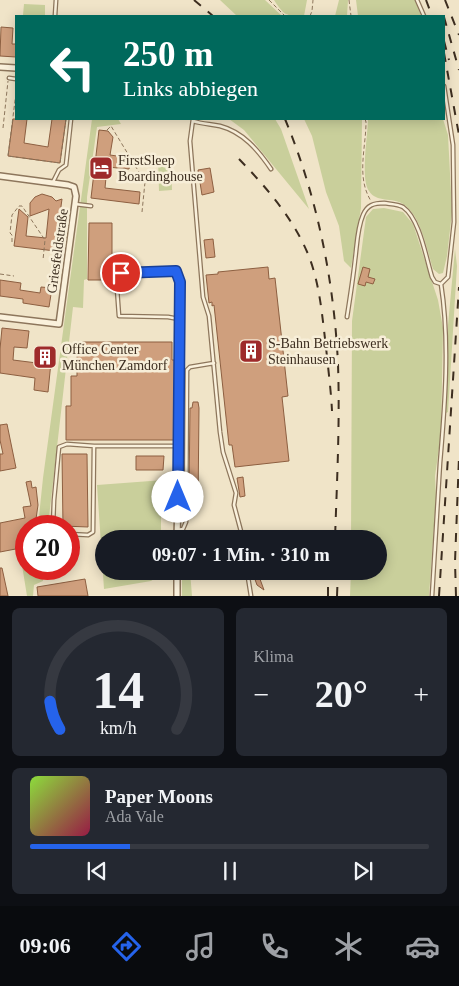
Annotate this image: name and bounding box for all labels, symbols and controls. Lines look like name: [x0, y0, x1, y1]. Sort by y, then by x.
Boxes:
icon: left: [40, 35, 105, 100]
text: 250 m: [123, 35, 213, 74]
text: Links abbiegen: [123, 76, 258, 101]
place label: FirstSleep Boardinghouse: [118, 153, 203, 184]
hotel icon: FirstSleep Boardinghouse: [88, 155, 114, 181]
street label: Griesfeldstraße: [44, 208, 71, 294]
pin: [100, 252, 142, 294]
icon: arrive: [107, 259, 135, 287]
place label: S-Bahn Betriebswerk Steinhausen: [268, 336, 388, 367]
building icon: S-Bahn Betriebswerk Steinhausen: [238, 338, 264, 364]
place label: Office Center München Zamdorf: [62, 342, 168, 373]
building icon: Office Center München Zamdorf: [32, 344, 58, 370]
position arrow: [151, 470, 203, 522]
speed limit sign: 20: [15, 515, 80, 580]
text: 09:07 · 1 Min. · 310 m: [152, 544, 330, 565]
text: Klima: [254, 648, 294, 665]
text: 14: [92, 662, 144, 719]
text: 20°: [315, 673, 368, 715]
text: −: [254, 679, 269, 710]
text: +: [413, 679, 429, 710]
text: km/h: [99, 718, 136, 738]
text: Paper Moons: [105, 786, 213, 807]
text: Ada Vale: [105, 808, 164, 825]
icon: previous: [83, 857, 111, 885]
icon: pause: [216, 857, 244, 885]
icon: next: [349, 857, 377, 885]
icon: directions: [109, 929, 144, 964]
icon: music: [183, 929, 218, 964]
icon: phone: [257, 929, 292, 964]
icon: climate: [331, 929, 366, 964]
icon: car: [405, 929, 440, 964]
text: 09:06: [19, 933, 71, 958]

